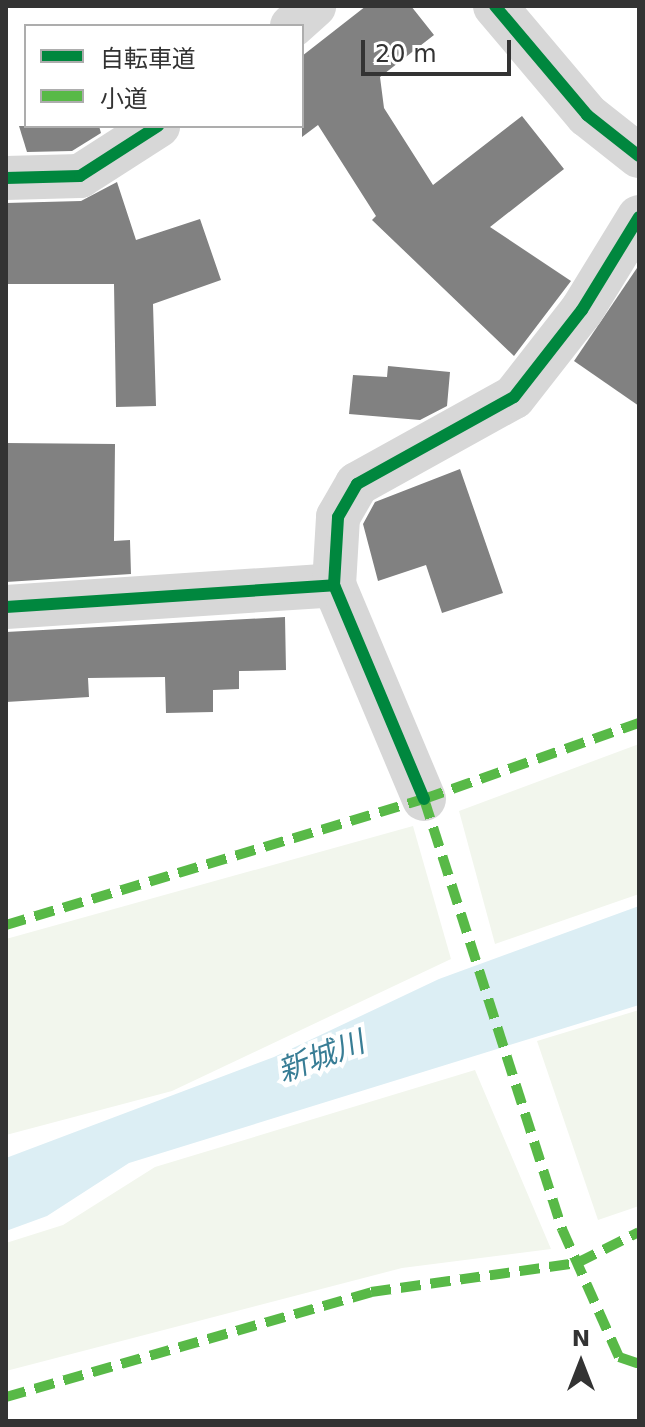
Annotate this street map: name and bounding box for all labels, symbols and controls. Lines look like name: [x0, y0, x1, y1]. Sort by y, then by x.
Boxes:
legend: [24, 24, 304, 128]
scale bar: [365, 24, 515, 74]
text: 20 m: [375, 40, 437, 68]
text: 自転車道: [100, 45, 196, 73]
text: 小道: [100, 85, 148, 113]
water label: 新城川: [273, 1024, 369, 1090]
north arrow: [541, 1323, 621, 1403]
text: N: [572, 1326, 590, 1351]

